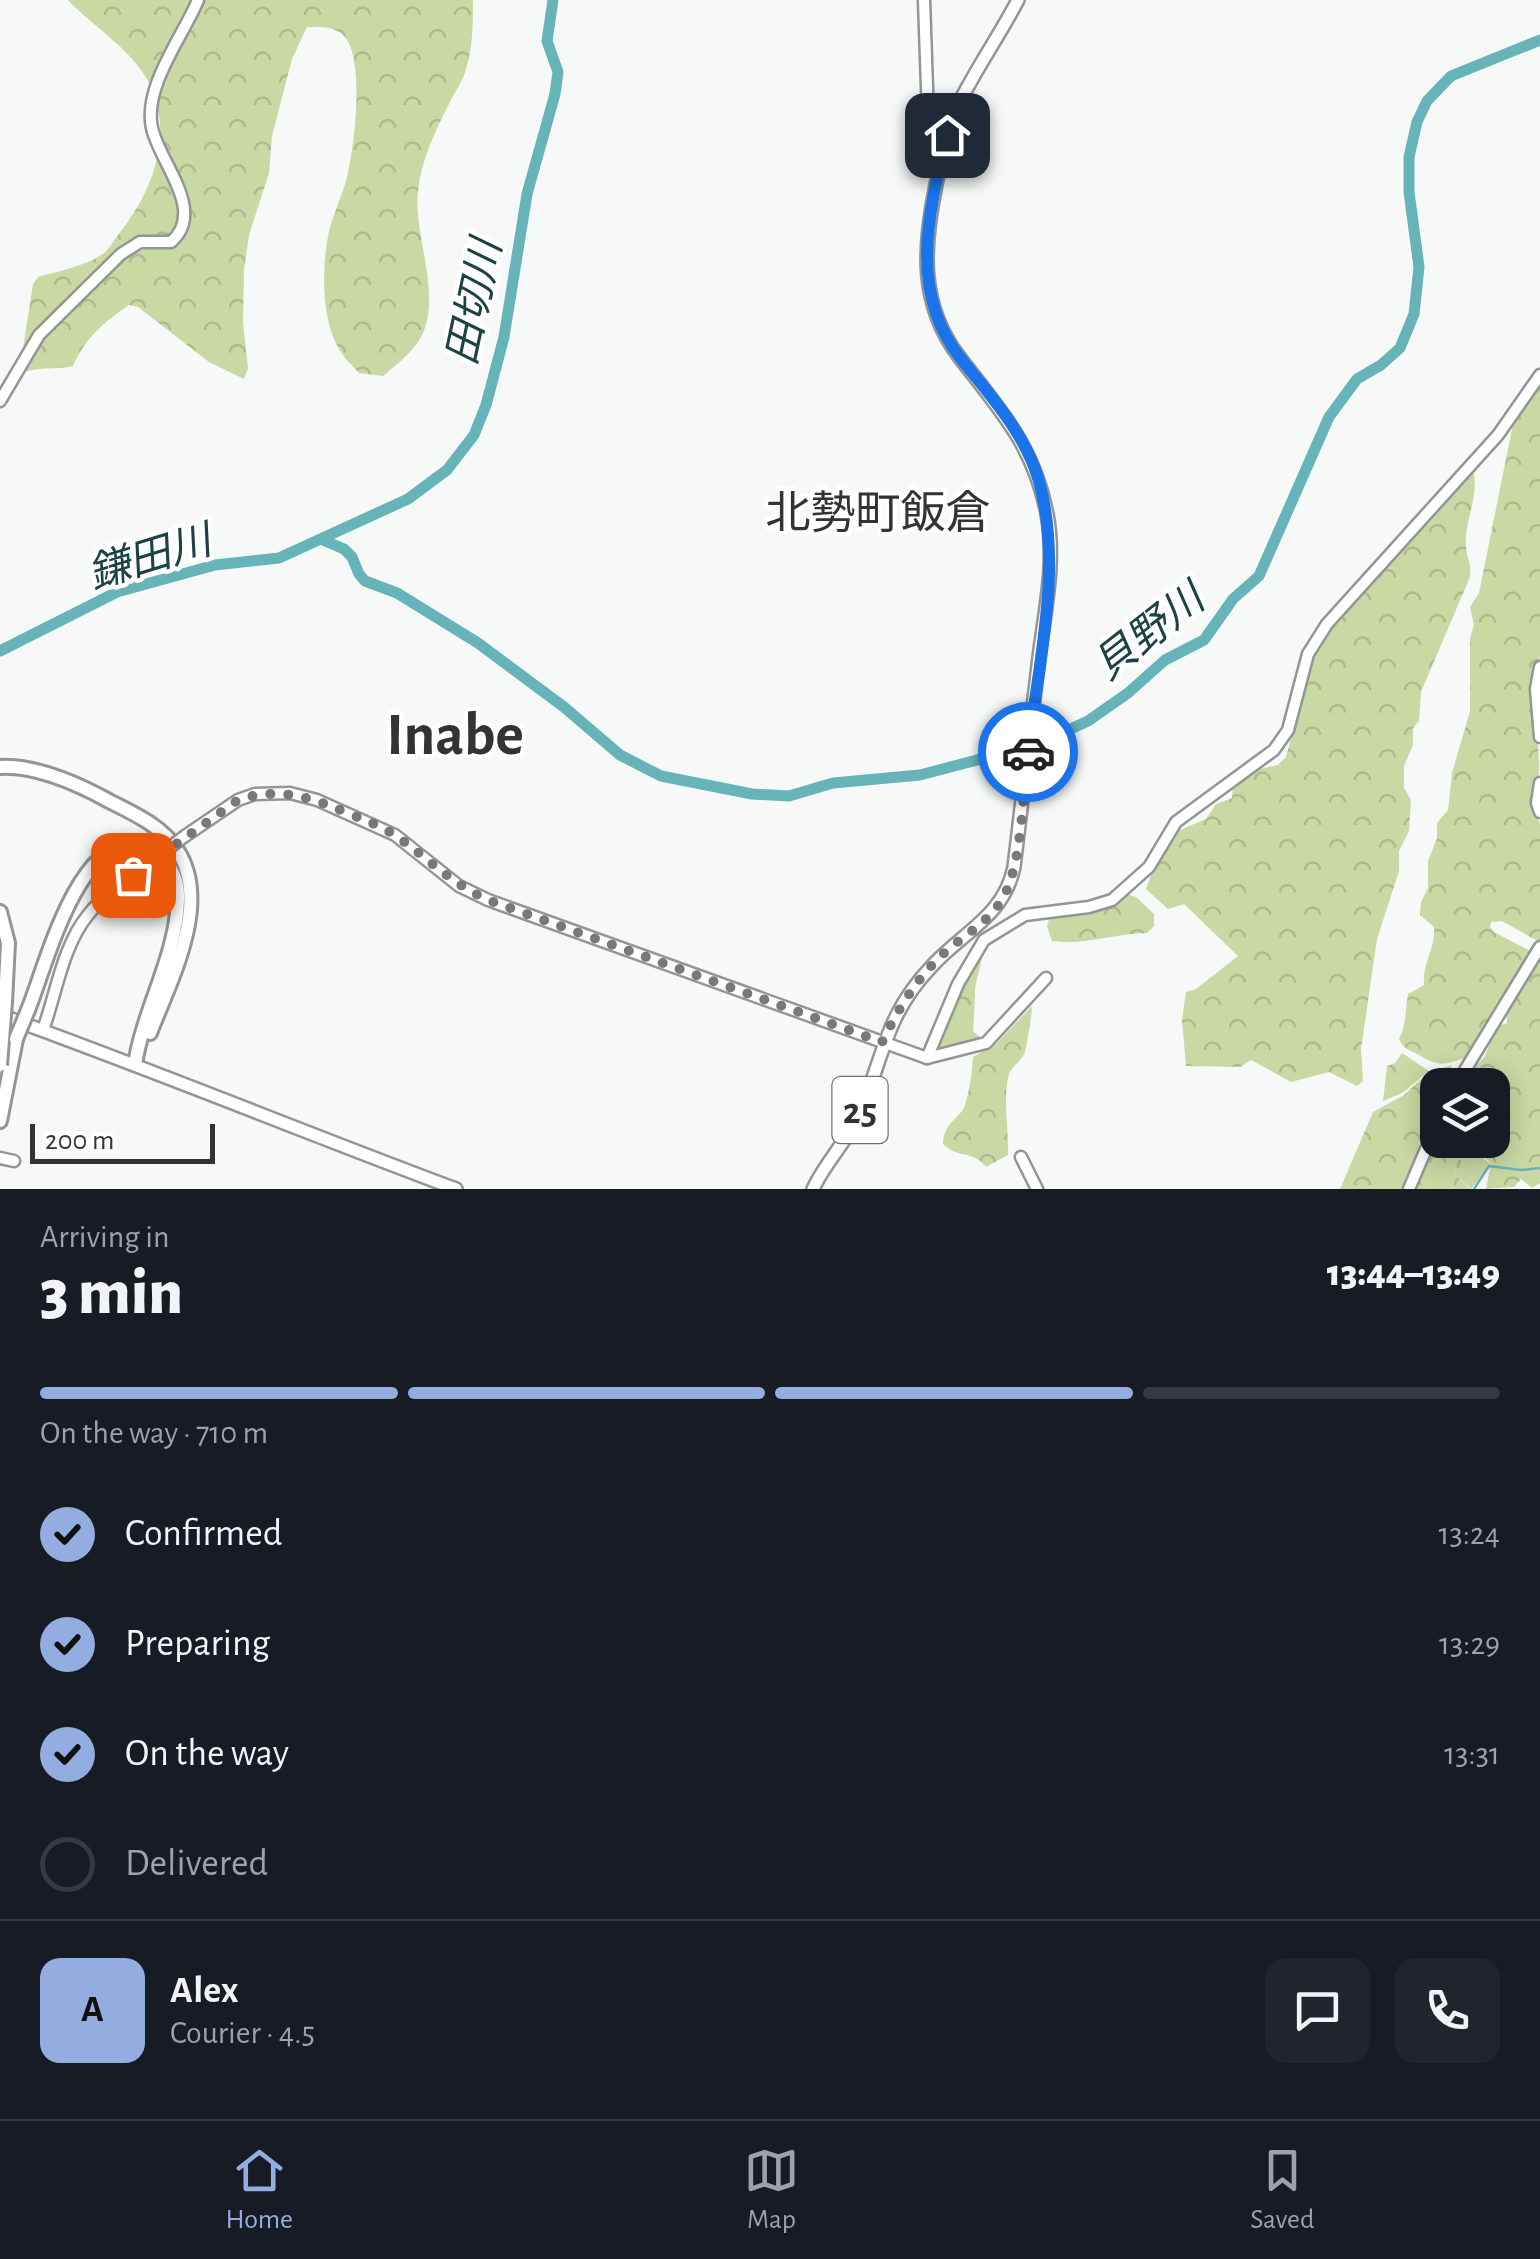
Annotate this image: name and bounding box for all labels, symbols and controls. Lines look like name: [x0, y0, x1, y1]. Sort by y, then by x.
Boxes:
pin: [905, 93, 990, 178]
icon: home: [920, 108, 975, 163]
water label: 田切川: [440, 232, 509, 368]
district label: 北勢町飯倉: [765, 490, 991, 537]
water label: 鎌田川: [83, 516, 220, 596]
water label: 貝野川: [1087, 575, 1215, 688]
courier: [978, 702, 1078, 802]
district label: Inabe: [386, 706, 524, 766]
icon: car: [1001, 725, 1056, 780]
pin: [91, 833, 176, 918]
icon: bag: [106, 848, 161, 903]
map controls: [1420, 1068, 1510, 1158]
button: layers: [1420, 1068, 1510, 1158]
road number: 25: [832, 1077, 888, 1143]
scale bar: [30, 1119, 215, 1164]
text: 200 m: [45, 1127, 114, 1155]
text: Arriving in: [40, 1221, 169, 1253]
text: 13:44–13:49: [1327, 1255, 1500, 1293]
text: 3 min: [40, 1261, 183, 1326]
text: On the way · 710 m: [40, 1417, 268, 1449]
icon: check: [40, 1507, 95, 1562]
text: Confirmed: [125, 1515, 282, 1553]
text: 13:24: [1439, 1518, 1500, 1550]
icon: check: [40, 1617, 95, 1672]
text: Preparing: [125, 1625, 270, 1663]
text: 13:29: [1439, 1628, 1500, 1660]
icon: check: [40, 1727, 95, 1782]
text: On the way: [125, 1735, 289, 1773]
text: 13:31: [1444, 1738, 1500, 1770]
text: Delivered: [125, 1845, 268, 1883]
button: chat: [1265, 1958, 1370, 2063]
button: phone: [1395, 1958, 1500, 2063]
text: Alex: [170, 1972, 239, 2010]
text: A: [81, 1991, 104, 2029]
text: Courier · 4.5: [170, 2017, 315, 2049]
tab: Home: [226, 2143, 293, 2237]
tab: Map: [744, 2143, 799, 2237]
tab: Saved: [1250, 2143, 1314, 2237]

